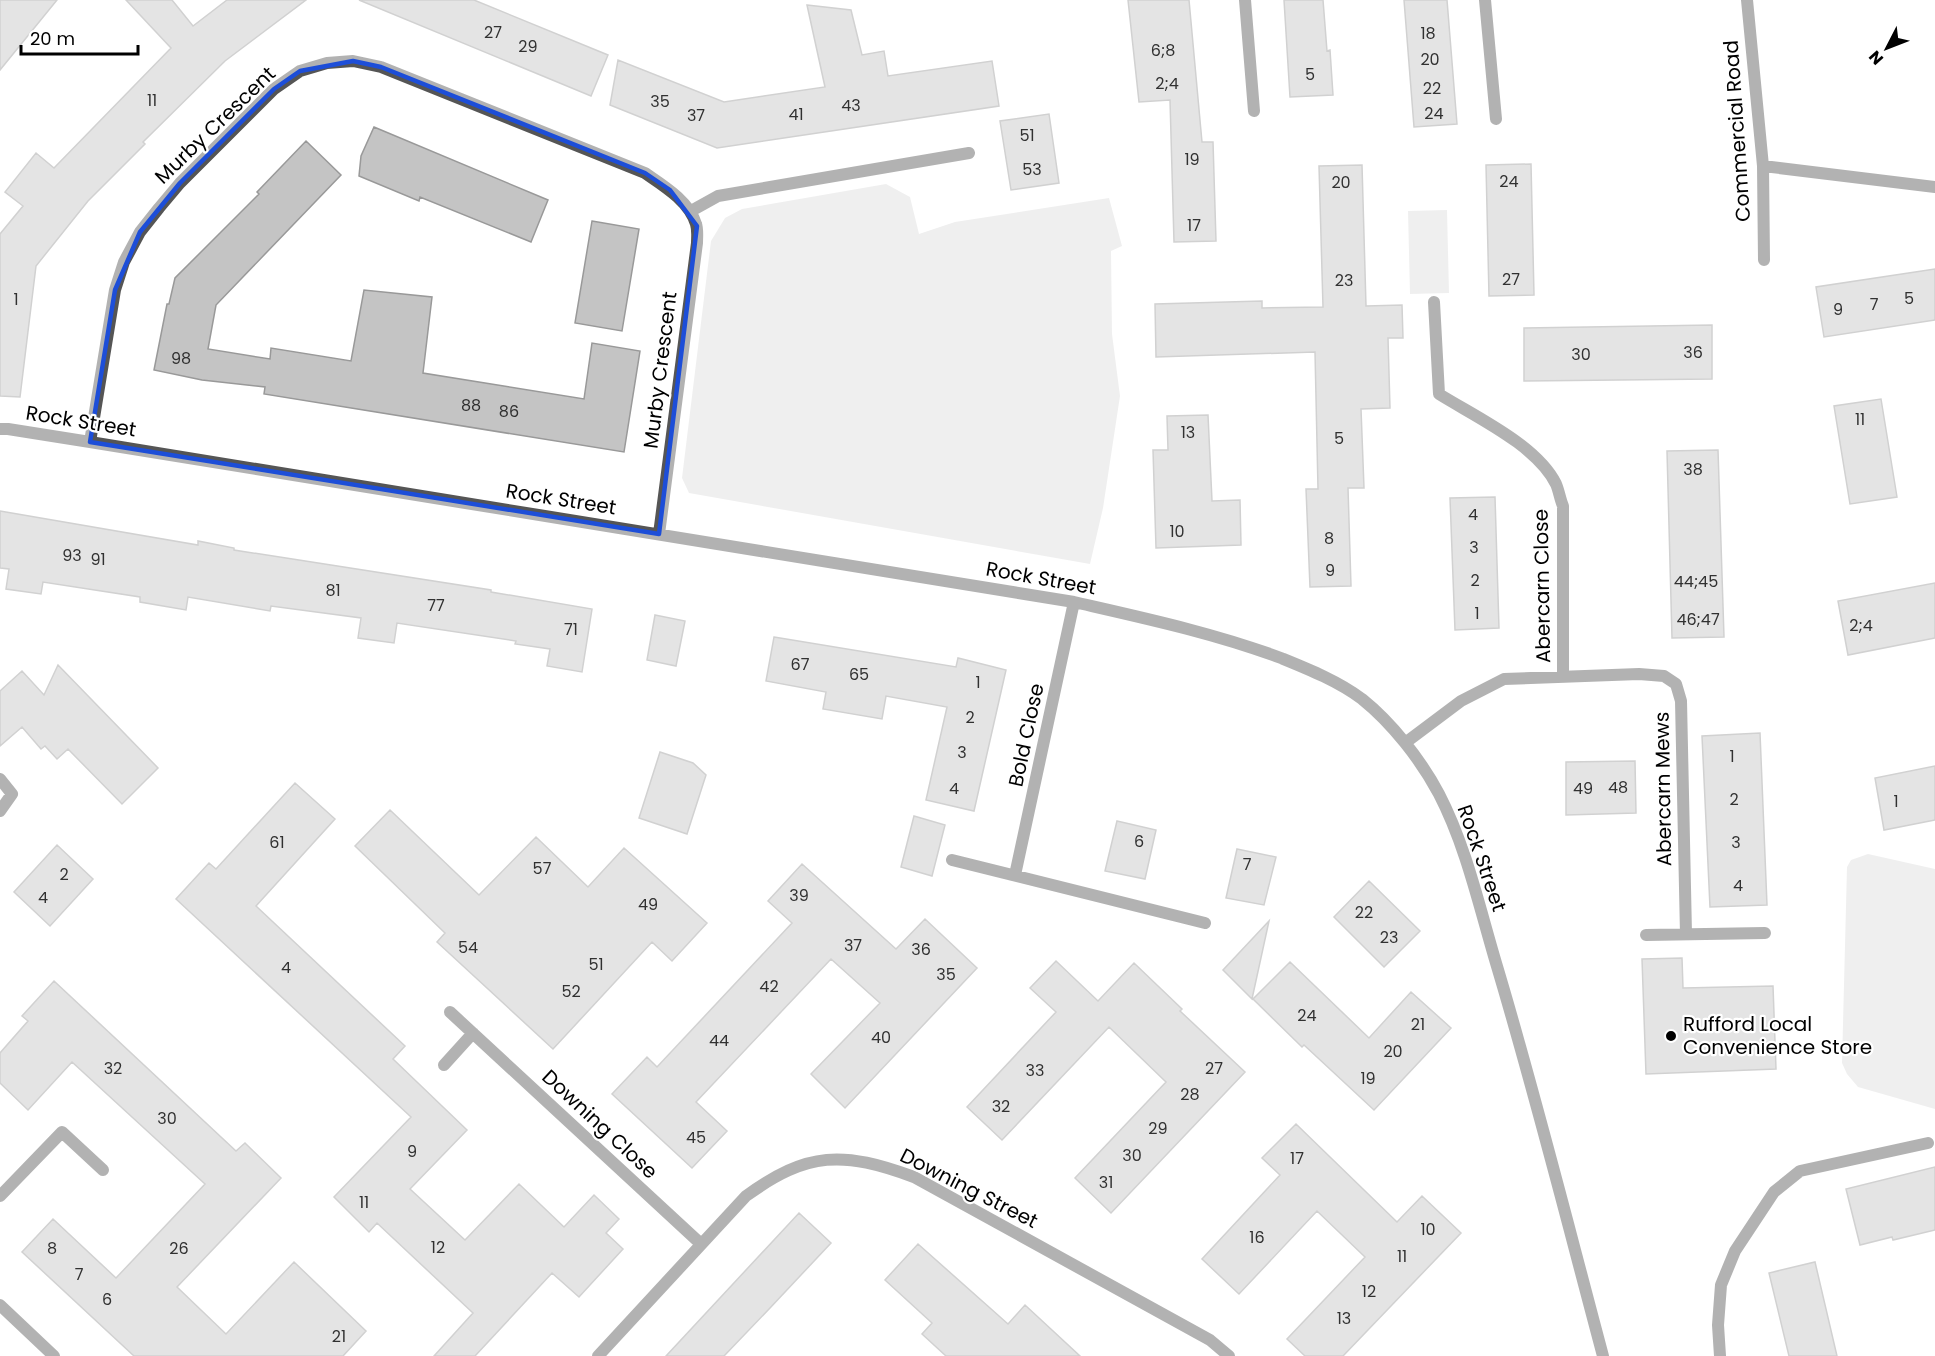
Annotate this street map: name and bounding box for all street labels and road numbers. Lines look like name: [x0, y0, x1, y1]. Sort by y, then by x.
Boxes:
street label: Commercial Road: [1717, 39, 1757, 223]
street label: Murby Crescent: [148, 60, 282, 190]
street label: Murby Crescent: [636, 290, 684, 450]
street label: Rock Street: [24, 398, 138, 444]
street label: Rock Street: [504, 476, 618, 522]
street label: Abercarn Close: [1527, 509, 1557, 663]
street label: Rock Street: [984, 555, 1098, 601]
street label: Bold Close: [1001, 681, 1051, 789]
street label: Abercarn Mews: [1648, 711, 1678, 867]
street label: Rock Street: [1451, 801, 1513, 915]
street label: Downing Close: [536, 1063, 664, 1185]
street label: Downing Street: [895, 1141, 1043, 1235]

